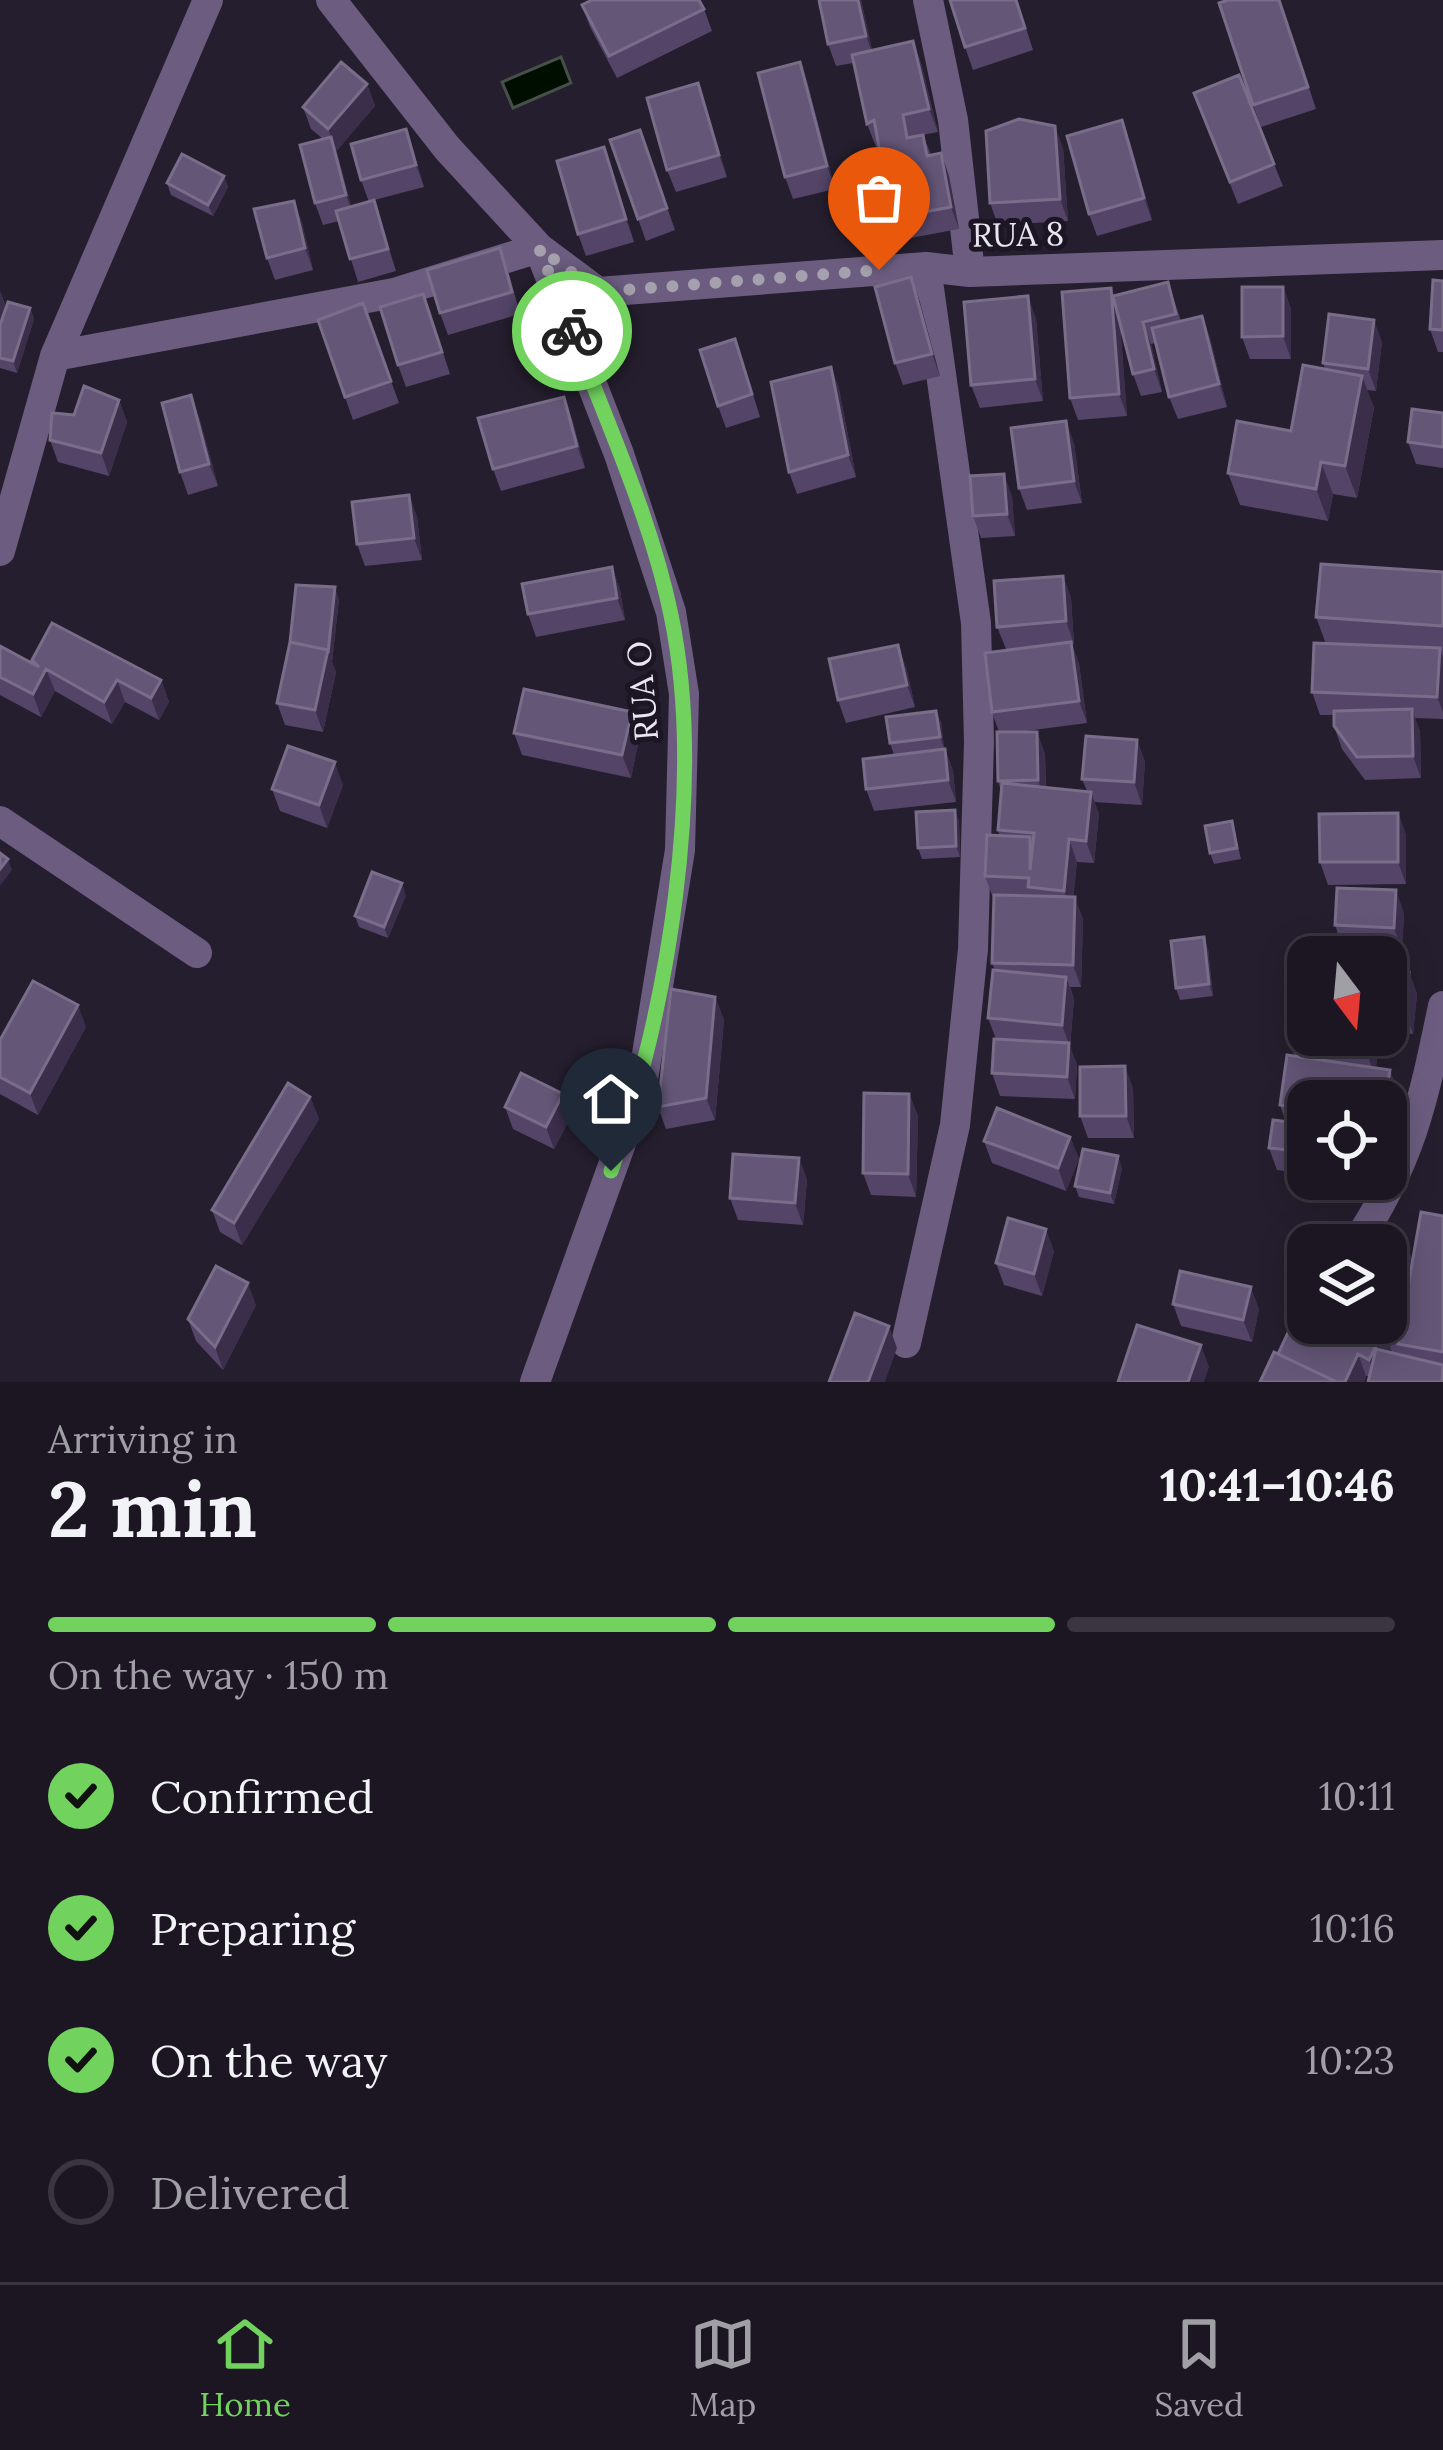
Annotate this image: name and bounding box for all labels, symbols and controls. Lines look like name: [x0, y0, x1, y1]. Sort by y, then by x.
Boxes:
pin: [828, 147, 930, 270]
icon: bag: [846, 165, 912, 231]
street label: RUA 8: [971, 212, 1065, 256]
courier: [512, 271, 632, 391]
icon: bike: [539, 298, 605, 364]
street label: RUA O: [617, 639, 667, 743]
north arrow: [1287, 936, 1407, 1056]
map controls: [1287, 936, 1407, 1344]
pin: [560, 1048, 662, 1171]
icon: home: [578, 1066, 644, 1132]
button: locate: [1287, 1080, 1407, 1200]
button: layers: [1287, 1224, 1407, 1344]
text: Arriving in: [48, 1414, 238, 1464]
text: 10:41–10:46: [1160, 1456, 1395, 1513]
text: 2 min: [48, 1459, 257, 1558]
text: On the way · 150 m: [48, 1650, 389, 1700]
icon: check: [48, 1763, 114, 1829]
text: Confirmed: [150, 1768, 374, 1825]
text: 10:11: [1318, 1771, 1395, 1821]
icon: check: [48, 1895, 114, 1961]
text: Preparing: [150, 1900, 355, 1957]
text: 10:16: [1310, 1903, 1395, 1953]
icon: check: [48, 2027, 114, 2093]
text: On the way: [150, 2032, 388, 2089]
text: 10:23: [1305, 2035, 1395, 2085]
text: Delivered: [150, 2164, 350, 2221]
tab: Home: [199, 2311, 291, 2425]
tab: Map: [689, 2311, 756, 2425]
tab: Saved: [1155, 2311, 1244, 2425]

